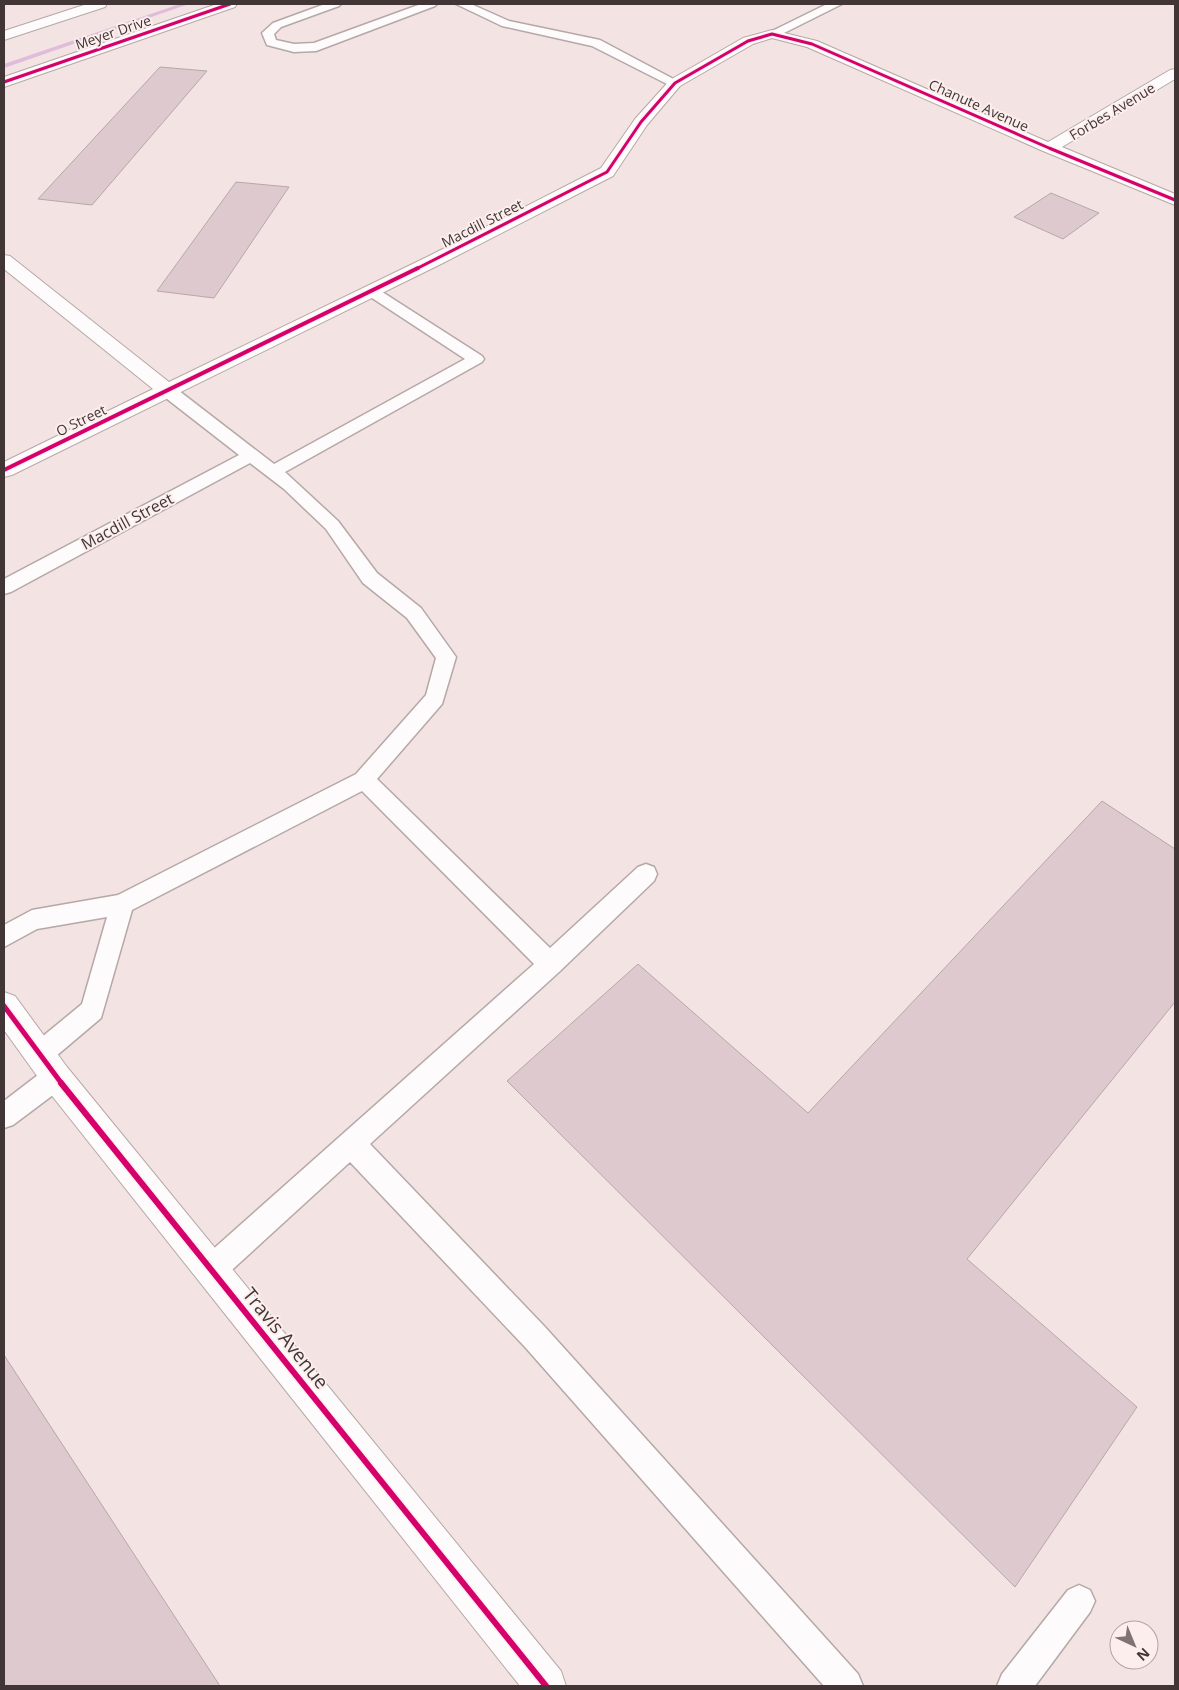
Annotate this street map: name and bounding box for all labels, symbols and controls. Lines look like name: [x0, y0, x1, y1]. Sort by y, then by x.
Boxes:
street label: Meyer Drive: [73, 10, 154, 54]
street label: Chanute Avenue: [926, 74, 1032, 136]
street label: Forbes Avenue: [1066, 78, 1159, 144]
street label: Macdill Street: [438, 194, 526, 252]
street label: O Street: [53, 400, 109, 440]
street label: Macdill Street: [77, 487, 177, 555]
street label: Travis Avenue: [237, 1282, 335, 1394]
north arrow: [1109, 1620, 1159, 1670]
text: N: [1133, 1644, 1154, 1666]

